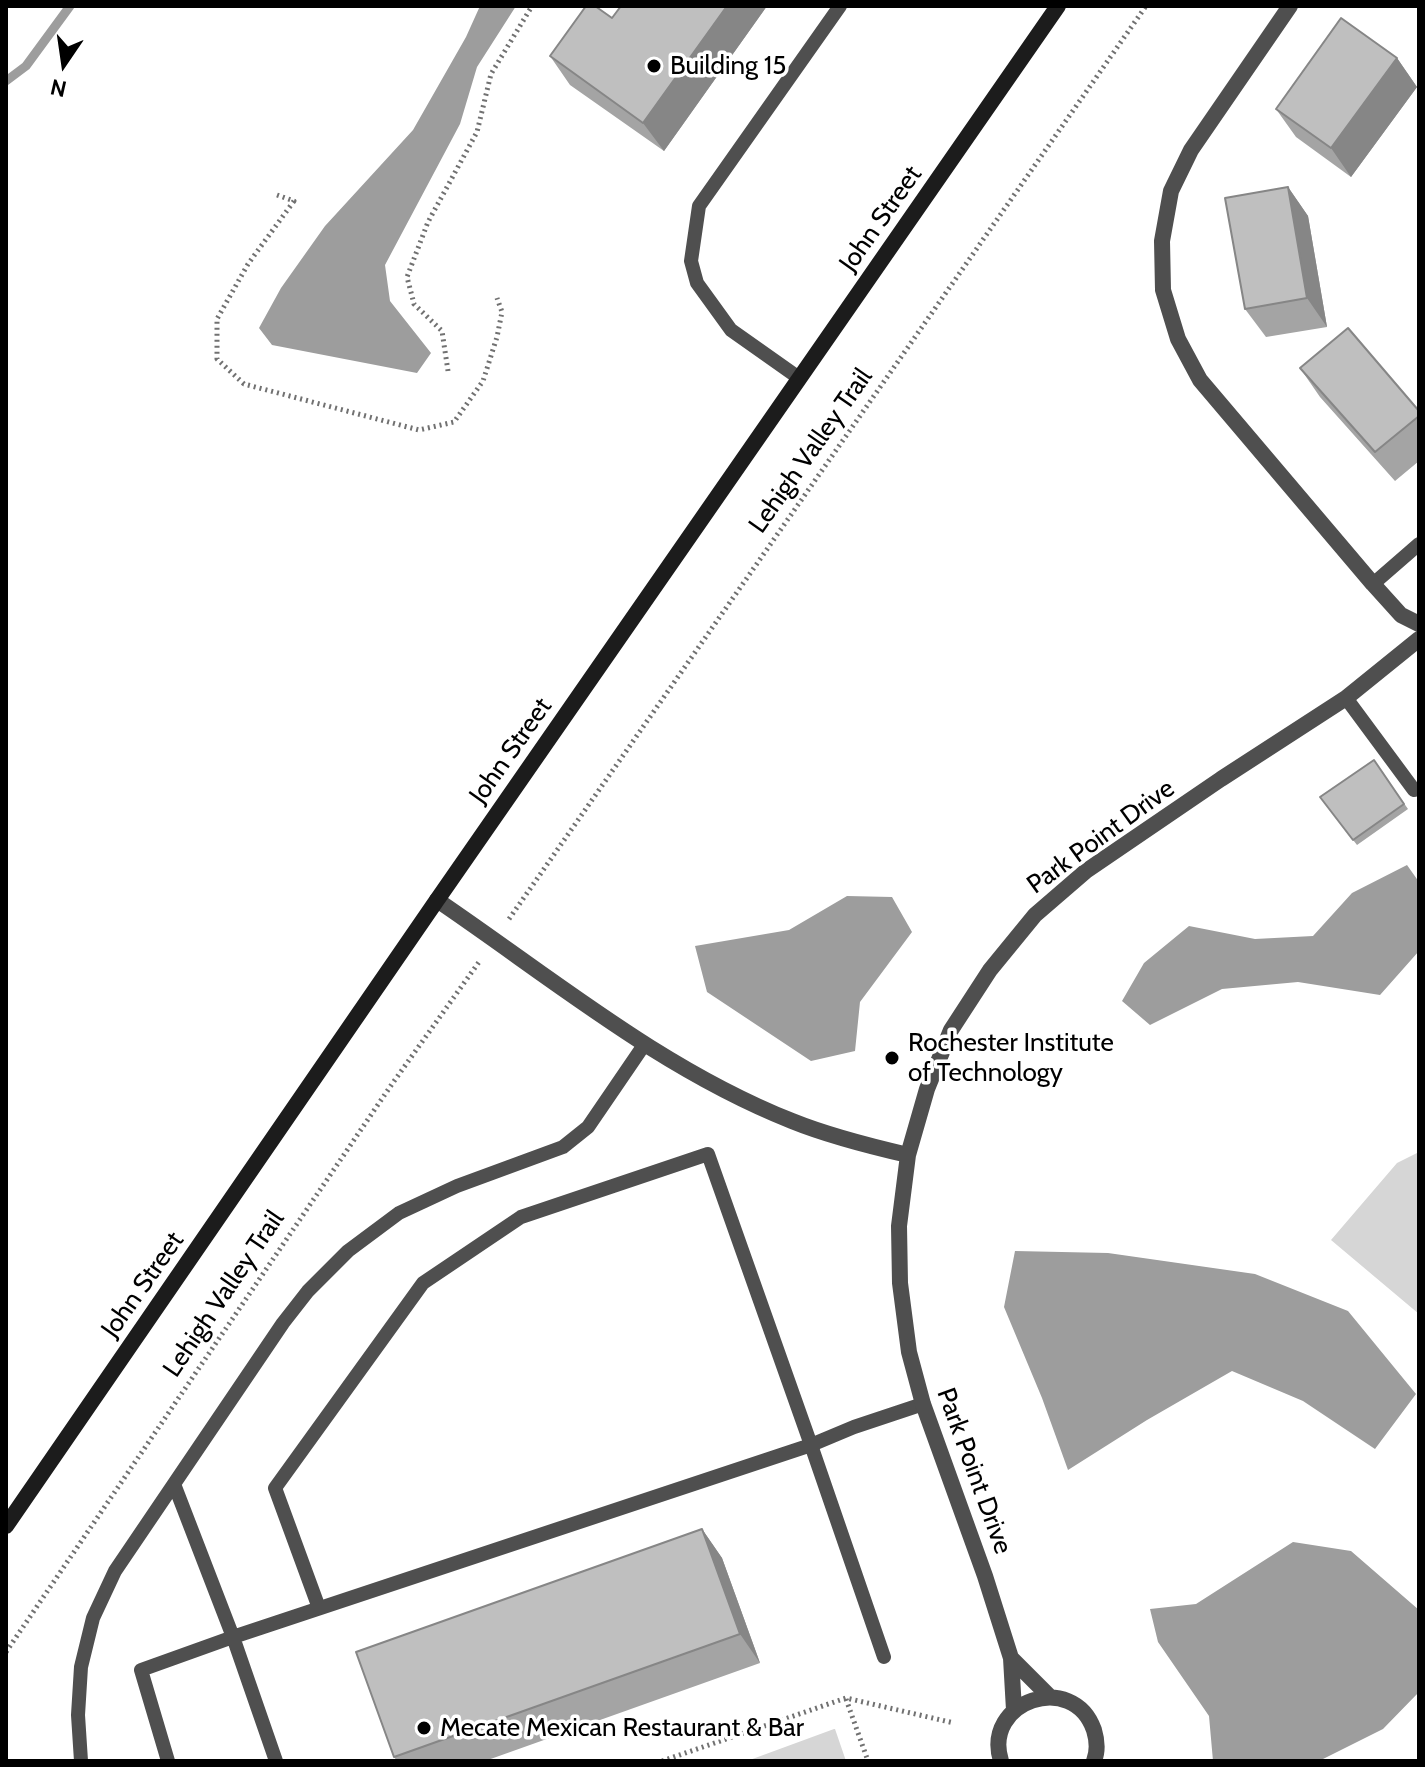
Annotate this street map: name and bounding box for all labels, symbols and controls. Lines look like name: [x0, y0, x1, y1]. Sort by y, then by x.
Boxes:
north arrow: [24, 24, 104, 104]
place label: Building 15: [670, 50, 786, 82]
marker: Building 15: [645, 57, 663, 75]
text: N: [48, 73, 69, 103]
street label: John Street: [833, 160, 929, 278]
street label: Lehigh Valley Trail: [743, 363, 879, 539]
street label: John Street: [463, 692, 559, 810]
street label: Park Point Drive: [1021, 773, 1181, 901]
place label: Rochester Institute of Technology: [908, 1027, 1114, 1088]
marker: Rochester Institute of Technology: [883, 1049, 901, 1067]
street label: Lehigh Valley Trail: [157, 1205, 291, 1383]
street label: John Street: [95, 1226, 191, 1344]
street label: Park Point Drive: [930, 1384, 1018, 1558]
place label: Mecate Mexican Restaurant & Bar: [440, 1712, 804, 1744]
marker: Mecate Mexican Restaurant & Bar: [415, 1719, 433, 1737]

